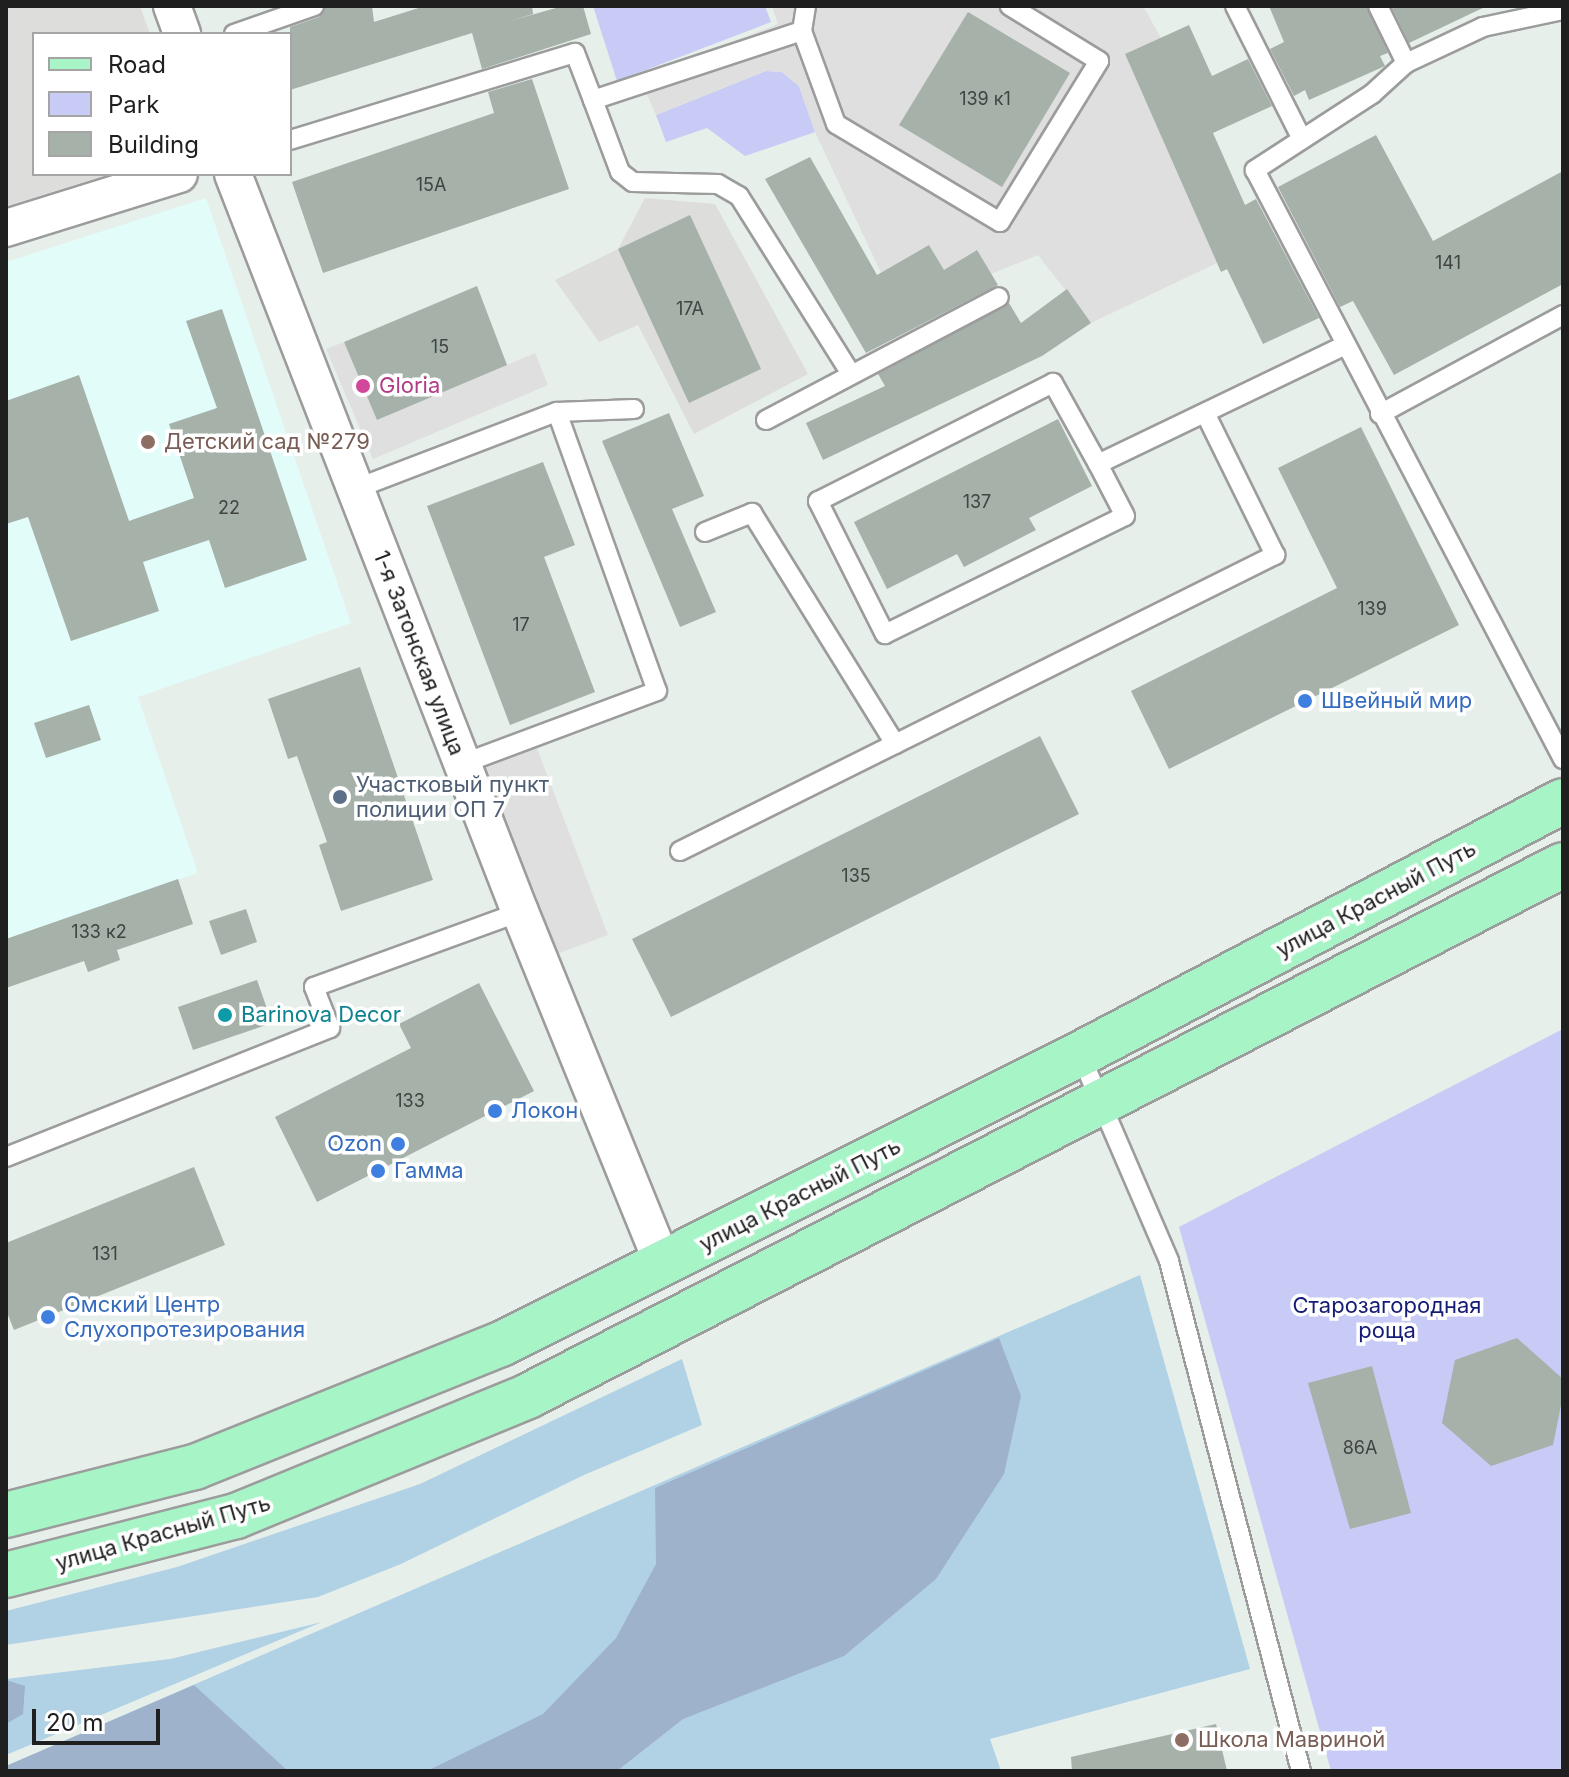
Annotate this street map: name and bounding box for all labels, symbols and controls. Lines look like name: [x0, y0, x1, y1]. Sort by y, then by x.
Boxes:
legend: [32, 32, 292, 176]
text: Road: [108, 50, 166, 79]
house number: 139 к1: [959, 88, 1011, 110]
text: Park: [108, 90, 159, 119]
text: Building: [108, 130, 199, 159]
house number: 15А: [416, 174, 446, 196]
house number: 141: [1435, 252, 1461, 274]
house number: 17А: [676, 298, 704, 320]
house number: 15: [431, 336, 449, 358]
place label: Gloria: [379, 373, 440, 399]
marker: Gloria: [354, 377, 372, 395]
place label: Детский сад №279: [164, 429, 370, 455]
marker: Детский сад №279: [139, 433, 157, 451]
house number: 137: [963, 491, 991, 513]
house number: 22: [218, 497, 240, 519]
street label: 1-я Затонская улица: [368, 547, 470, 759]
house number: 139: [1357, 598, 1387, 620]
house number: 17: [512, 614, 530, 636]
place label: Швейный мир: [1321, 688, 1472, 714]
marker: Швейный мир: [1296, 692, 1314, 710]
place label: Участковый пункт полиции ОП 7: [356, 771, 549, 822]
marker: Участковый пункт полиции ОП 7: [331, 788, 349, 806]
street label: улица Красный Путь: [1272, 835, 1480, 963]
house number: 135: [841, 865, 871, 887]
house number: 133 к2: [71, 921, 127, 943]
place label: Barinova Decor: [241, 1002, 401, 1028]
marker: Barinova Decor: [216, 1006, 234, 1024]
house number: 133: [395, 1090, 425, 1112]
place label: Локон: [511, 1098, 578, 1124]
marker: Локон: [486, 1102, 504, 1120]
place label: Ozon: [327, 1131, 382, 1157]
street label: улица Красный Путь: [695, 1133, 905, 1257]
marker: Ozon: [389, 1135, 407, 1153]
place label: Гамма: [394, 1158, 464, 1184]
marker: Гамма: [369, 1162, 387, 1180]
house number: 131: [92, 1243, 118, 1265]
place label: Омский Центр Слухопротезирования: [64, 1291, 305, 1342]
park label: Старозагородная роща: [1292, 1292, 1482, 1344]
marker: Омский Центр Слухопротезирования: [39, 1308, 57, 1326]
house number: 86А: [1343, 1437, 1377, 1459]
street label: улица Красный Путь: [52, 1490, 274, 1576]
scale bar: [36, 1693, 164, 1743]
text: 20 m: [46, 1708, 104, 1737]
place label: Школа Мавриной: [1198, 1727, 1385, 1753]
marker: Школа Мавриной: [1173, 1731, 1191, 1749]

